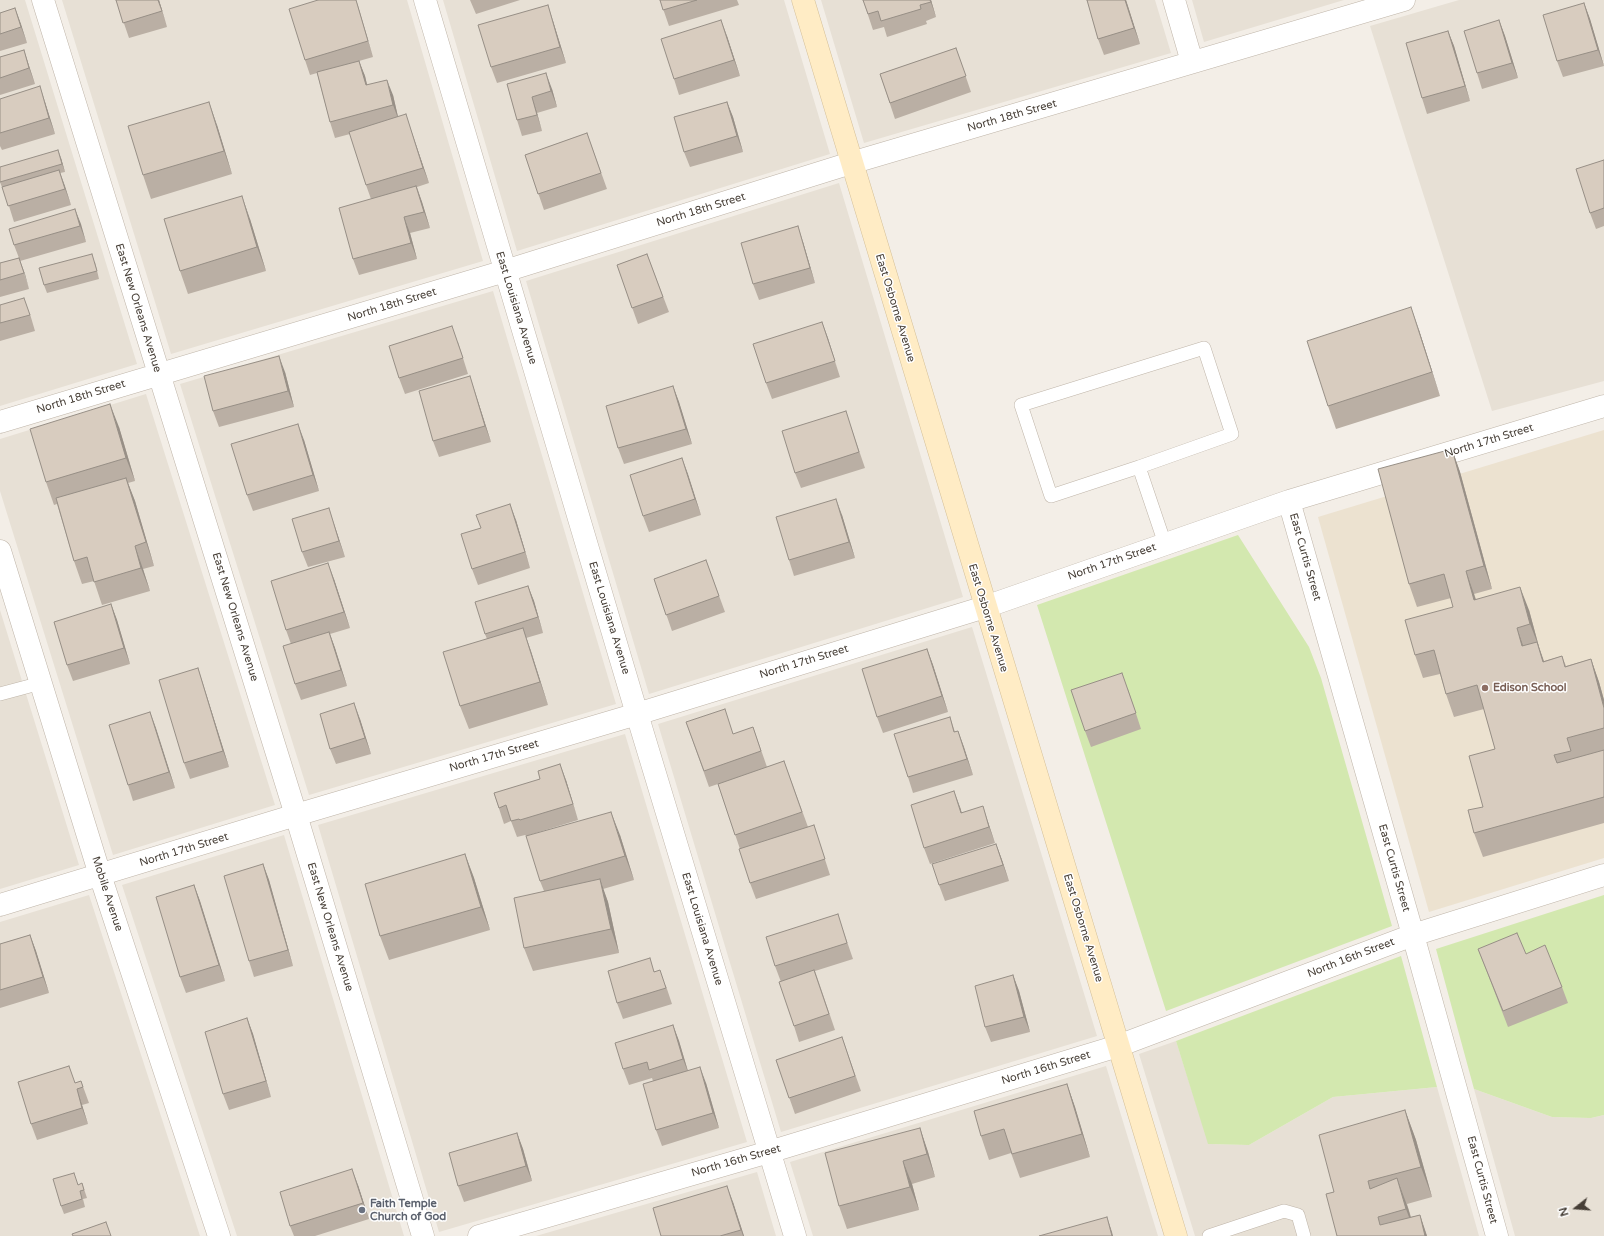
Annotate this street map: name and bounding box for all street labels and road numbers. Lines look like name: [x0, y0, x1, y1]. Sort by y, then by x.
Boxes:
street label: North 18th Street: [966, 97, 1058, 135]
street label: North 18th Street: [655, 190, 747, 230]
street label: East New Orleans Avenue: [112, 242, 164, 374]
street label: East Louisiana Avenue: [493, 250, 539, 366]
street label: East Osborne Avenue: [872, 252, 918, 364]
street label: North 18th Street: [346, 285, 438, 325]
street label: North 18th Street: [35, 377, 127, 417]
street label: North 17th Street: [1443, 421, 1535, 461]
street label: East Curtis Street: [1286, 512, 1324, 602]
street label: North 17th Street: [1066, 541, 1158, 583]
street label: East New Orleans Avenue: [209, 551, 261, 683]
street label: East Louisiana Avenue: [586, 560, 632, 676]
street label: East Osborne Avenue: [965, 562, 1011, 674]
street label: North 17th Street: [758, 642, 850, 682]
street label: North 17th Street: [448, 737, 540, 775]
street label: East Curtis Street: [1375, 823, 1413, 913]
street label: North 17th Street: [138, 830, 230, 870]
street label: Mobile Avenue: [89, 855, 125, 933]
street label: East New Orleans Avenue: [304, 861, 356, 993]
street label: East Louisiana Avenue: [679, 871, 725, 987]
street label: East Osborne Avenue: [1060, 872, 1106, 984]
street label: North 16th Street: [1306, 935, 1396, 981]
street label: North 16th Street: [1000, 1048, 1092, 1088]
street label: East Curtis Street: [1464, 1135, 1500, 1225]
street label: North 16th Street: [690, 1142, 782, 1180]

